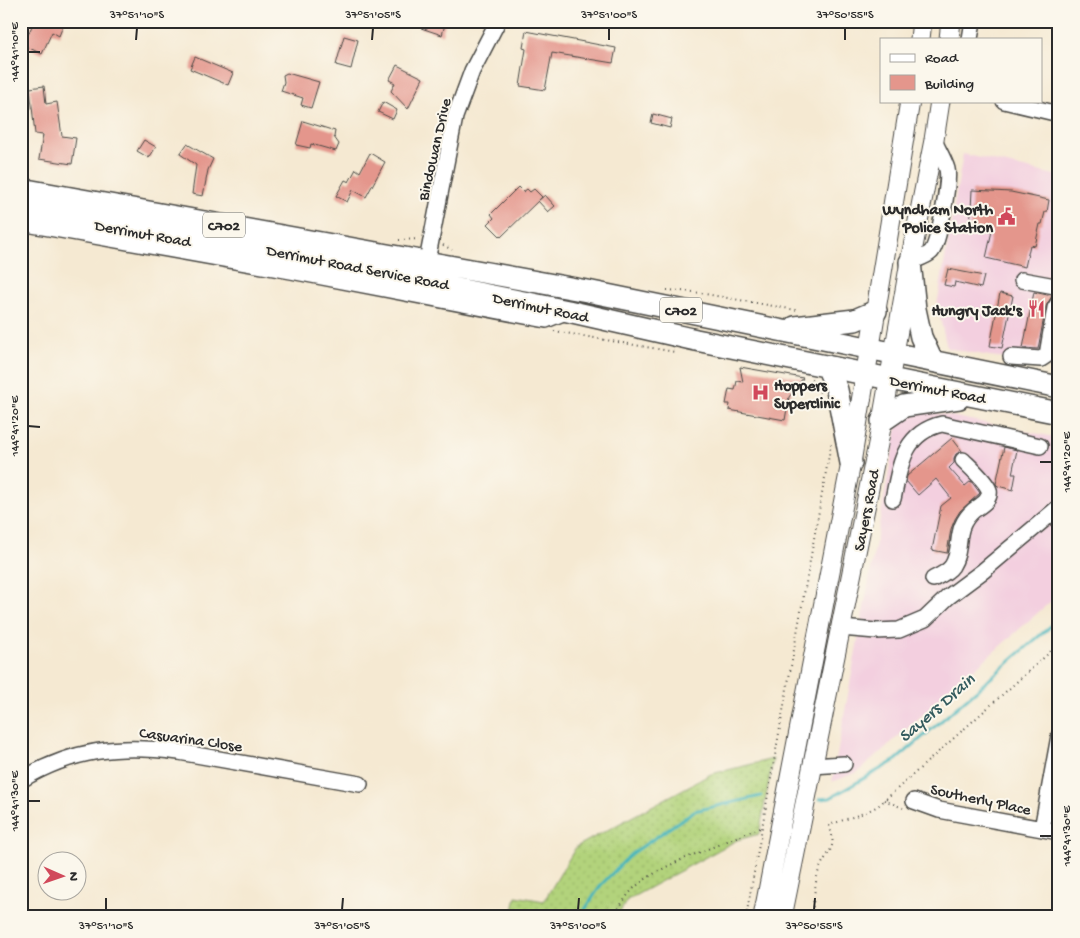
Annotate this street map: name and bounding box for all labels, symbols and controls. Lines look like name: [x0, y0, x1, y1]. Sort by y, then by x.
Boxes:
text: 37°51'10"S: [109, 9, 165, 23]
text: 37°51'05"S: [344, 9, 401, 23]
text: 37°51'00"S: [580, 9, 638, 23]
text: 37°50'55"S: [815, 9, 874, 23]
text: 144°41'10"E: [9, 22, 23, 83]
legend: [880, 38, 1042, 102]
text: Road: [925, 50, 959, 68]
text: Building: [924, 76, 974, 94]
street label: Bindowan Drive: [415, 96, 458, 204]
place label: Wyndham North Police Station: [881, 202, 993, 239]
public building icon: Wyndham North Police Station: [997, 207, 1017, 227]
road number: C702: [203, 212, 245, 238]
street label: Derrimut Road: [92, 217, 194, 254]
street label: Derrimut Road Service Road: [263, 242, 452, 297]
street label: Derrimut Road: [490, 290, 592, 329]
road number: C702: [660, 298, 702, 322]
restaurant icon: Hungry Jack's: [1026, 299, 1046, 319]
place label: Hungry Jack's: [931, 303, 1023, 322]
street label: Derrimut Road: [887, 373, 989, 410]
place label: Hoppers Superclinic: [774, 378, 841, 415]
hospital icon: Hoppers Superclinic: [750, 383, 770, 403]
text: 144°41'20"E: [9, 395, 23, 457]
text: 144°41'20"E: [1061, 431, 1075, 493]
street label: Sayers Road: [851, 467, 886, 553]
water label: Sayers Drain: [895, 670, 980, 748]
street label: Casuarina Close: [138, 725, 244, 758]
text: 144°41'30"E: [9, 770, 23, 832]
street label: Southerly Place: [928, 781, 1033, 822]
text: 144°41'30"E: [1061, 805, 1075, 867]
north arrow: [38, 850, 88, 900]
text: N: [64, 872, 81, 881]
text: 37°51'10"S: [78, 920, 134, 934]
text: 37°51'05"S: [313, 920, 370, 934]
text: 37°51'00"S: [549, 920, 607, 934]
text: 37°50'55"S: [784, 920, 843, 934]

